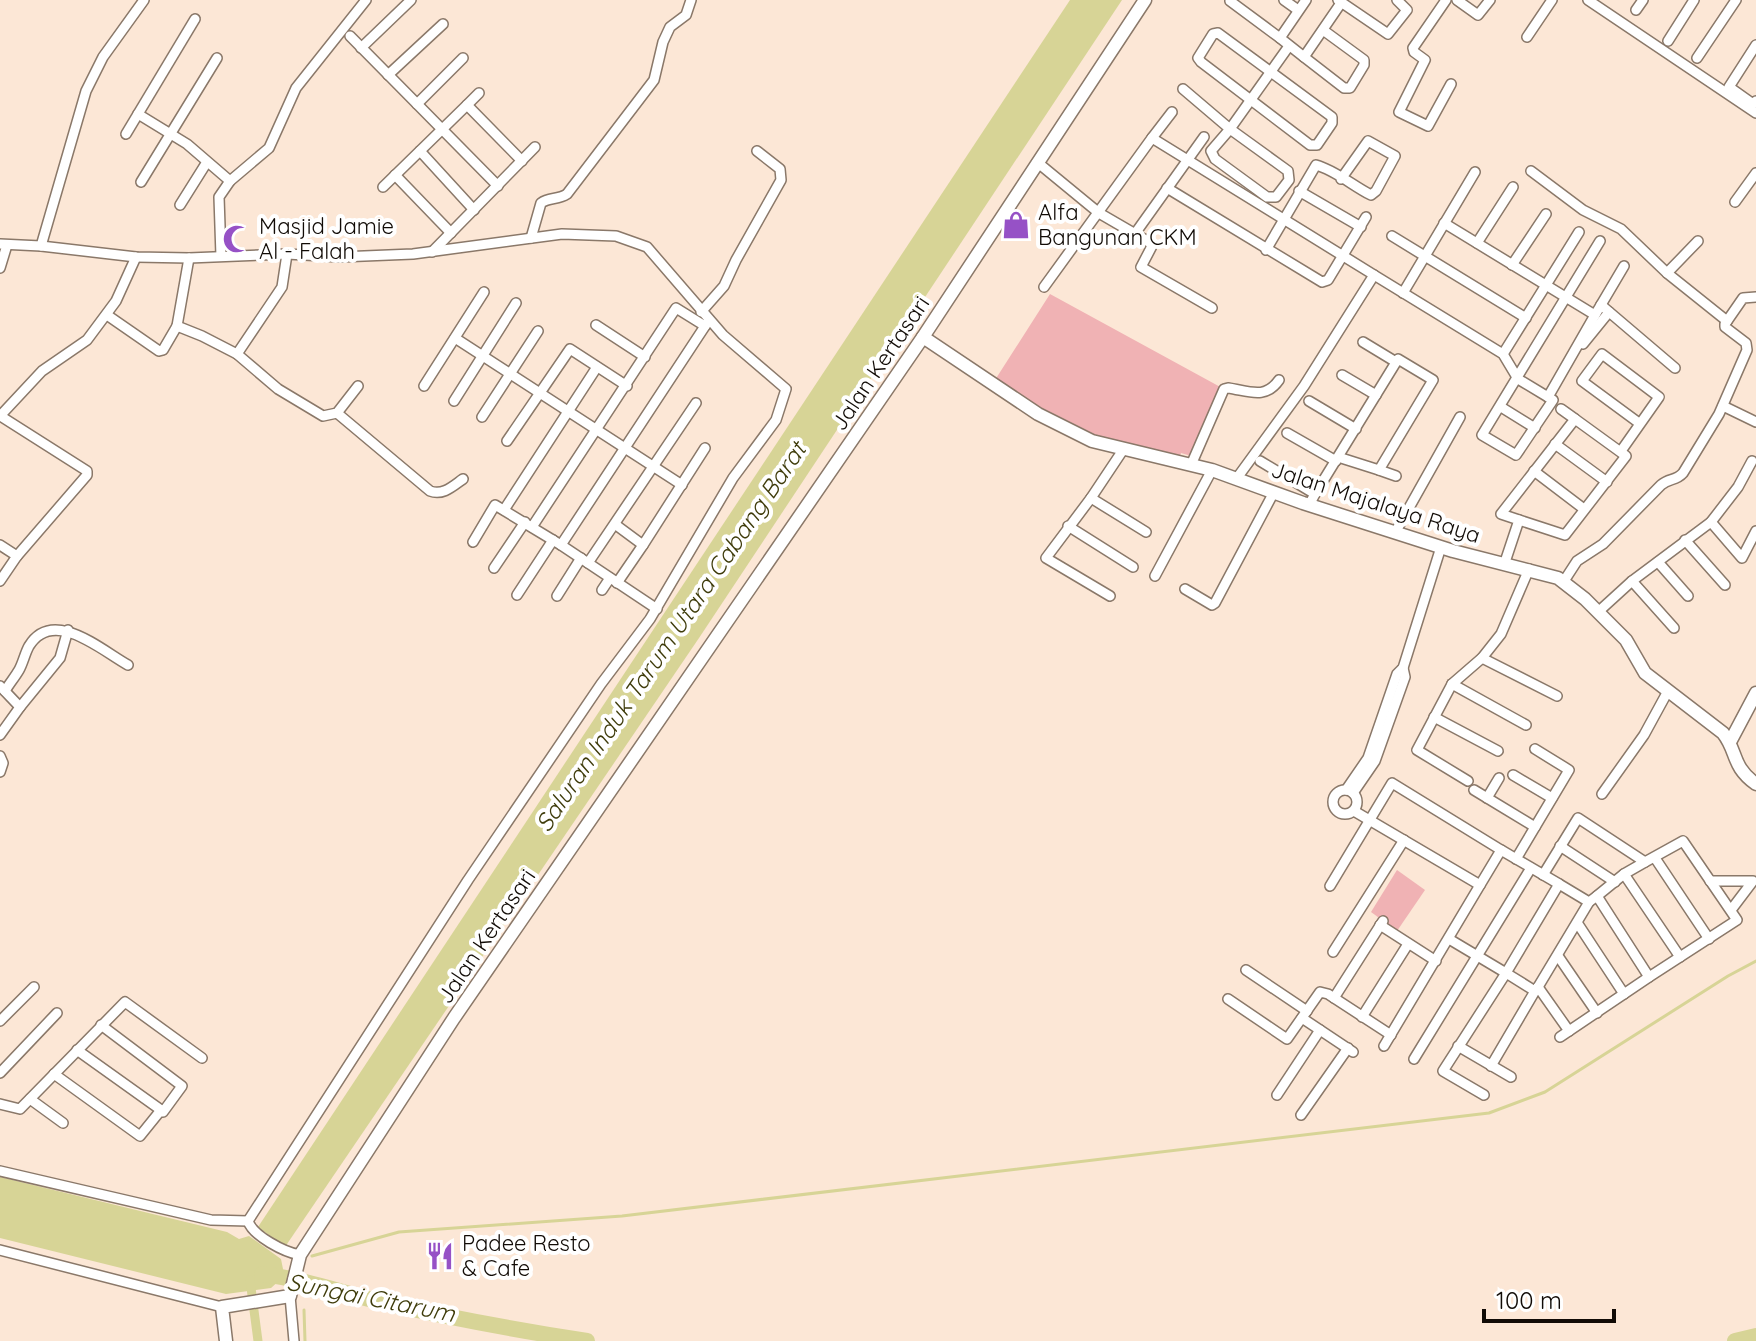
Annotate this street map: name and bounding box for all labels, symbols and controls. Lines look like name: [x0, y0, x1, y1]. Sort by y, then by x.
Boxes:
place label: Alfa Bangunan CKM: [1038, 198, 1197, 251]
shop icon: Alfa Bangunan CKM: [1001, 210, 1031, 240]
place label: Masjid Jamie Al - Falah: [259, 212, 394, 265]
mosque icon: Masjid Jamie Al - Falah: [222, 224, 252, 254]
street label: Jalan Kertasari: [825, 290, 935, 436]
water label: Saluran Induk Tarum Utara Cabang Barat: [528, 434, 814, 837]
street label: Jalan Majalaya Raya: [1268, 455, 1484, 549]
street label: Jalan Kertasari: [431, 863, 541, 1009]
place label: Padee Resto & Cafe: [462, 1229, 591, 1282]
restaurant icon: Padee Resto & Cafe: [425, 1241, 455, 1271]
water label: Sungai Citarum: [285, 1266, 459, 1328]
scale bar: [1484, 1273, 1614, 1323]
text: 100 m: [1496, 1285, 1562, 1315]

